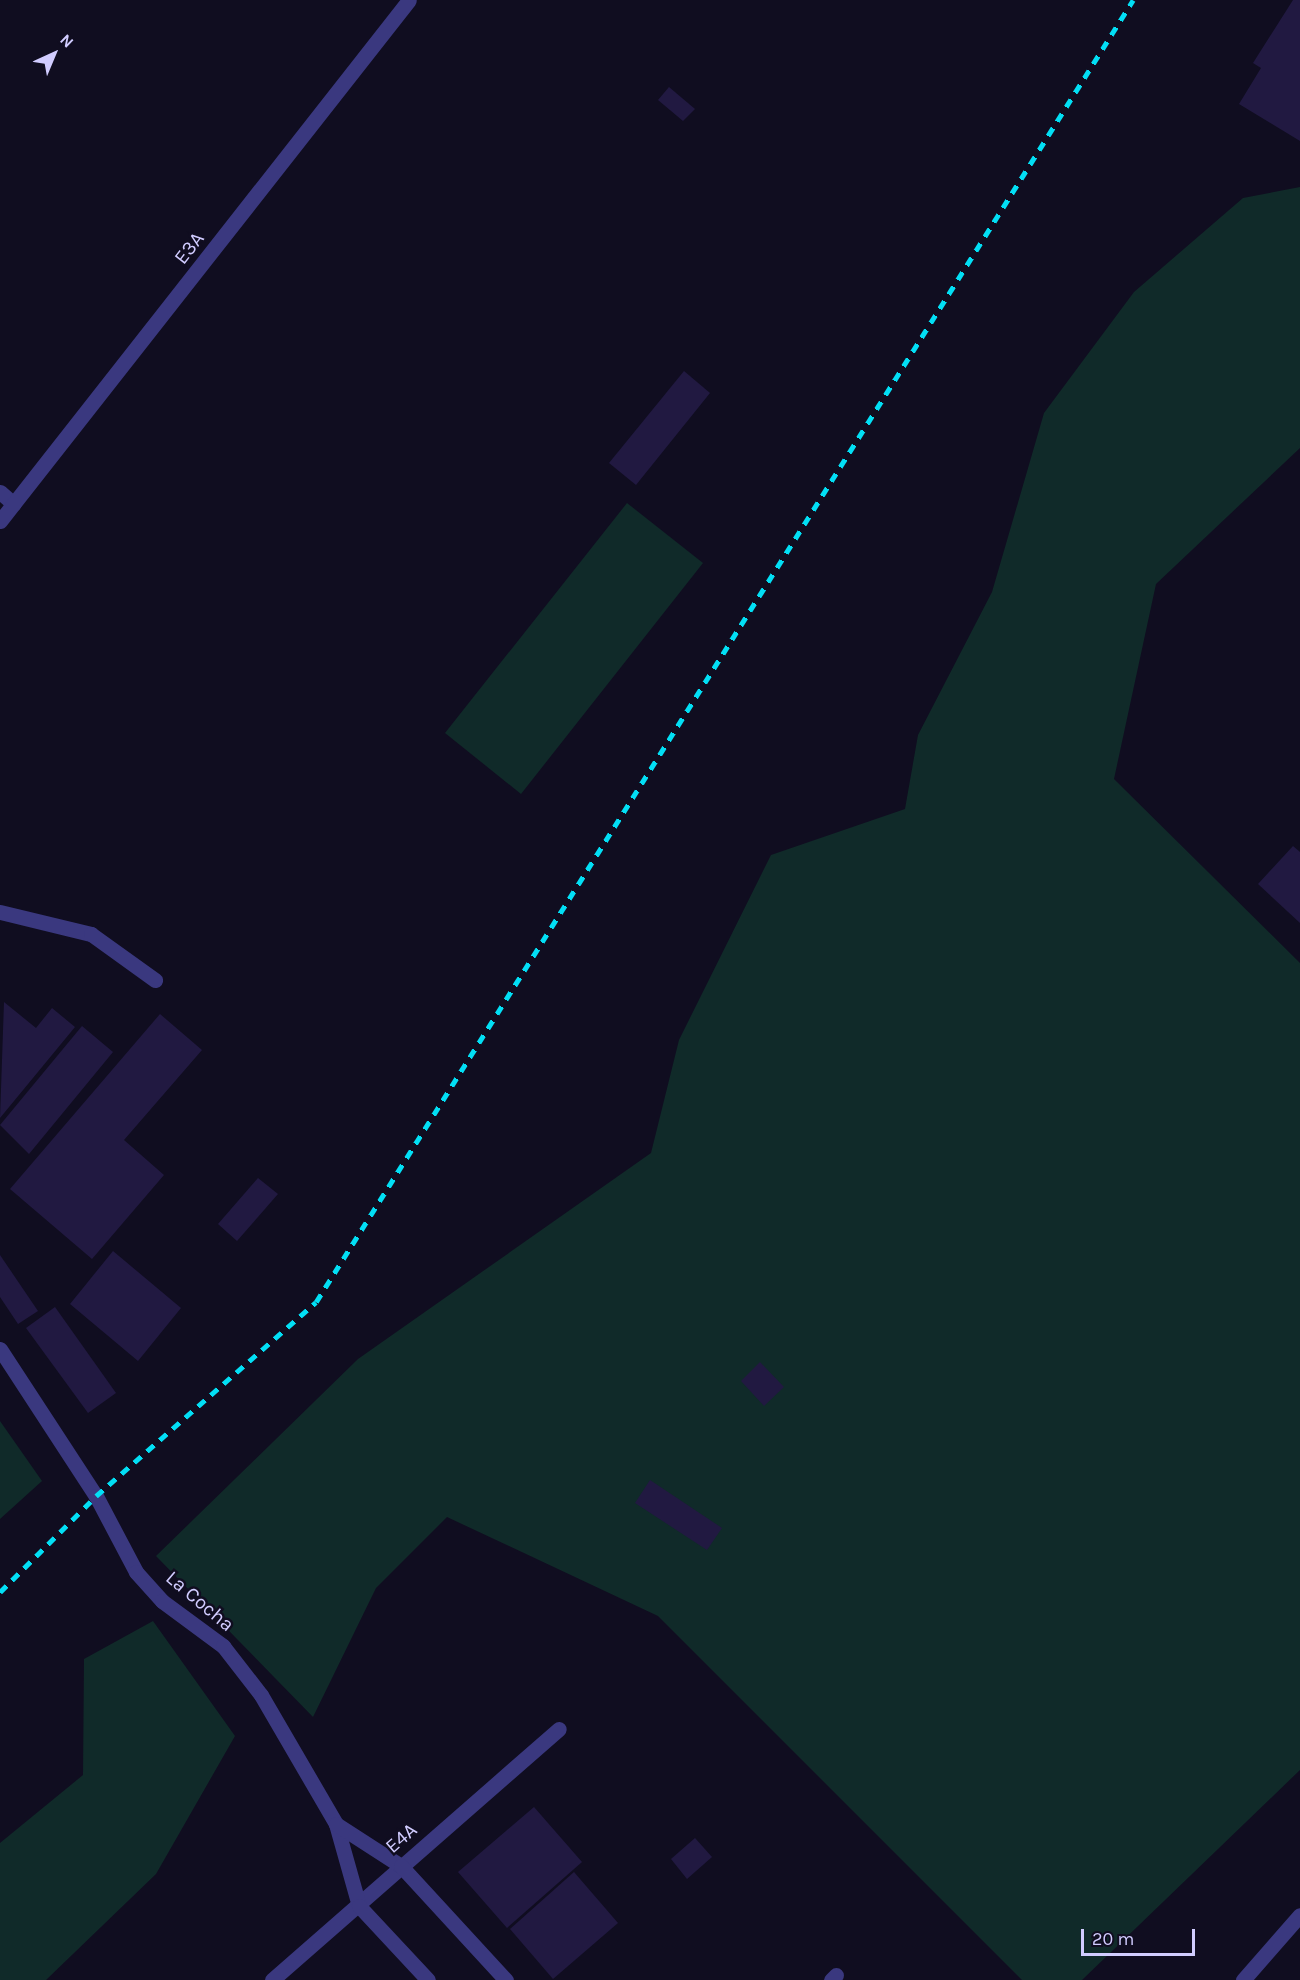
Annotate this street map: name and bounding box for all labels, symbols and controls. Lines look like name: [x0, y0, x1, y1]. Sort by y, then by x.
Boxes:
north arrow: [24, 24, 84, 84]
text: N: [56, 30, 78, 52]
street label: E3A: [169, 227, 209, 269]
street label: La Cocha: [161, 1566, 239, 1636]
street label: E4A: [380, 1818, 422, 1858]
scale bar: [1084, 1917, 1198, 1955]
text: 20 m: [1092, 1928, 1134, 1950]

